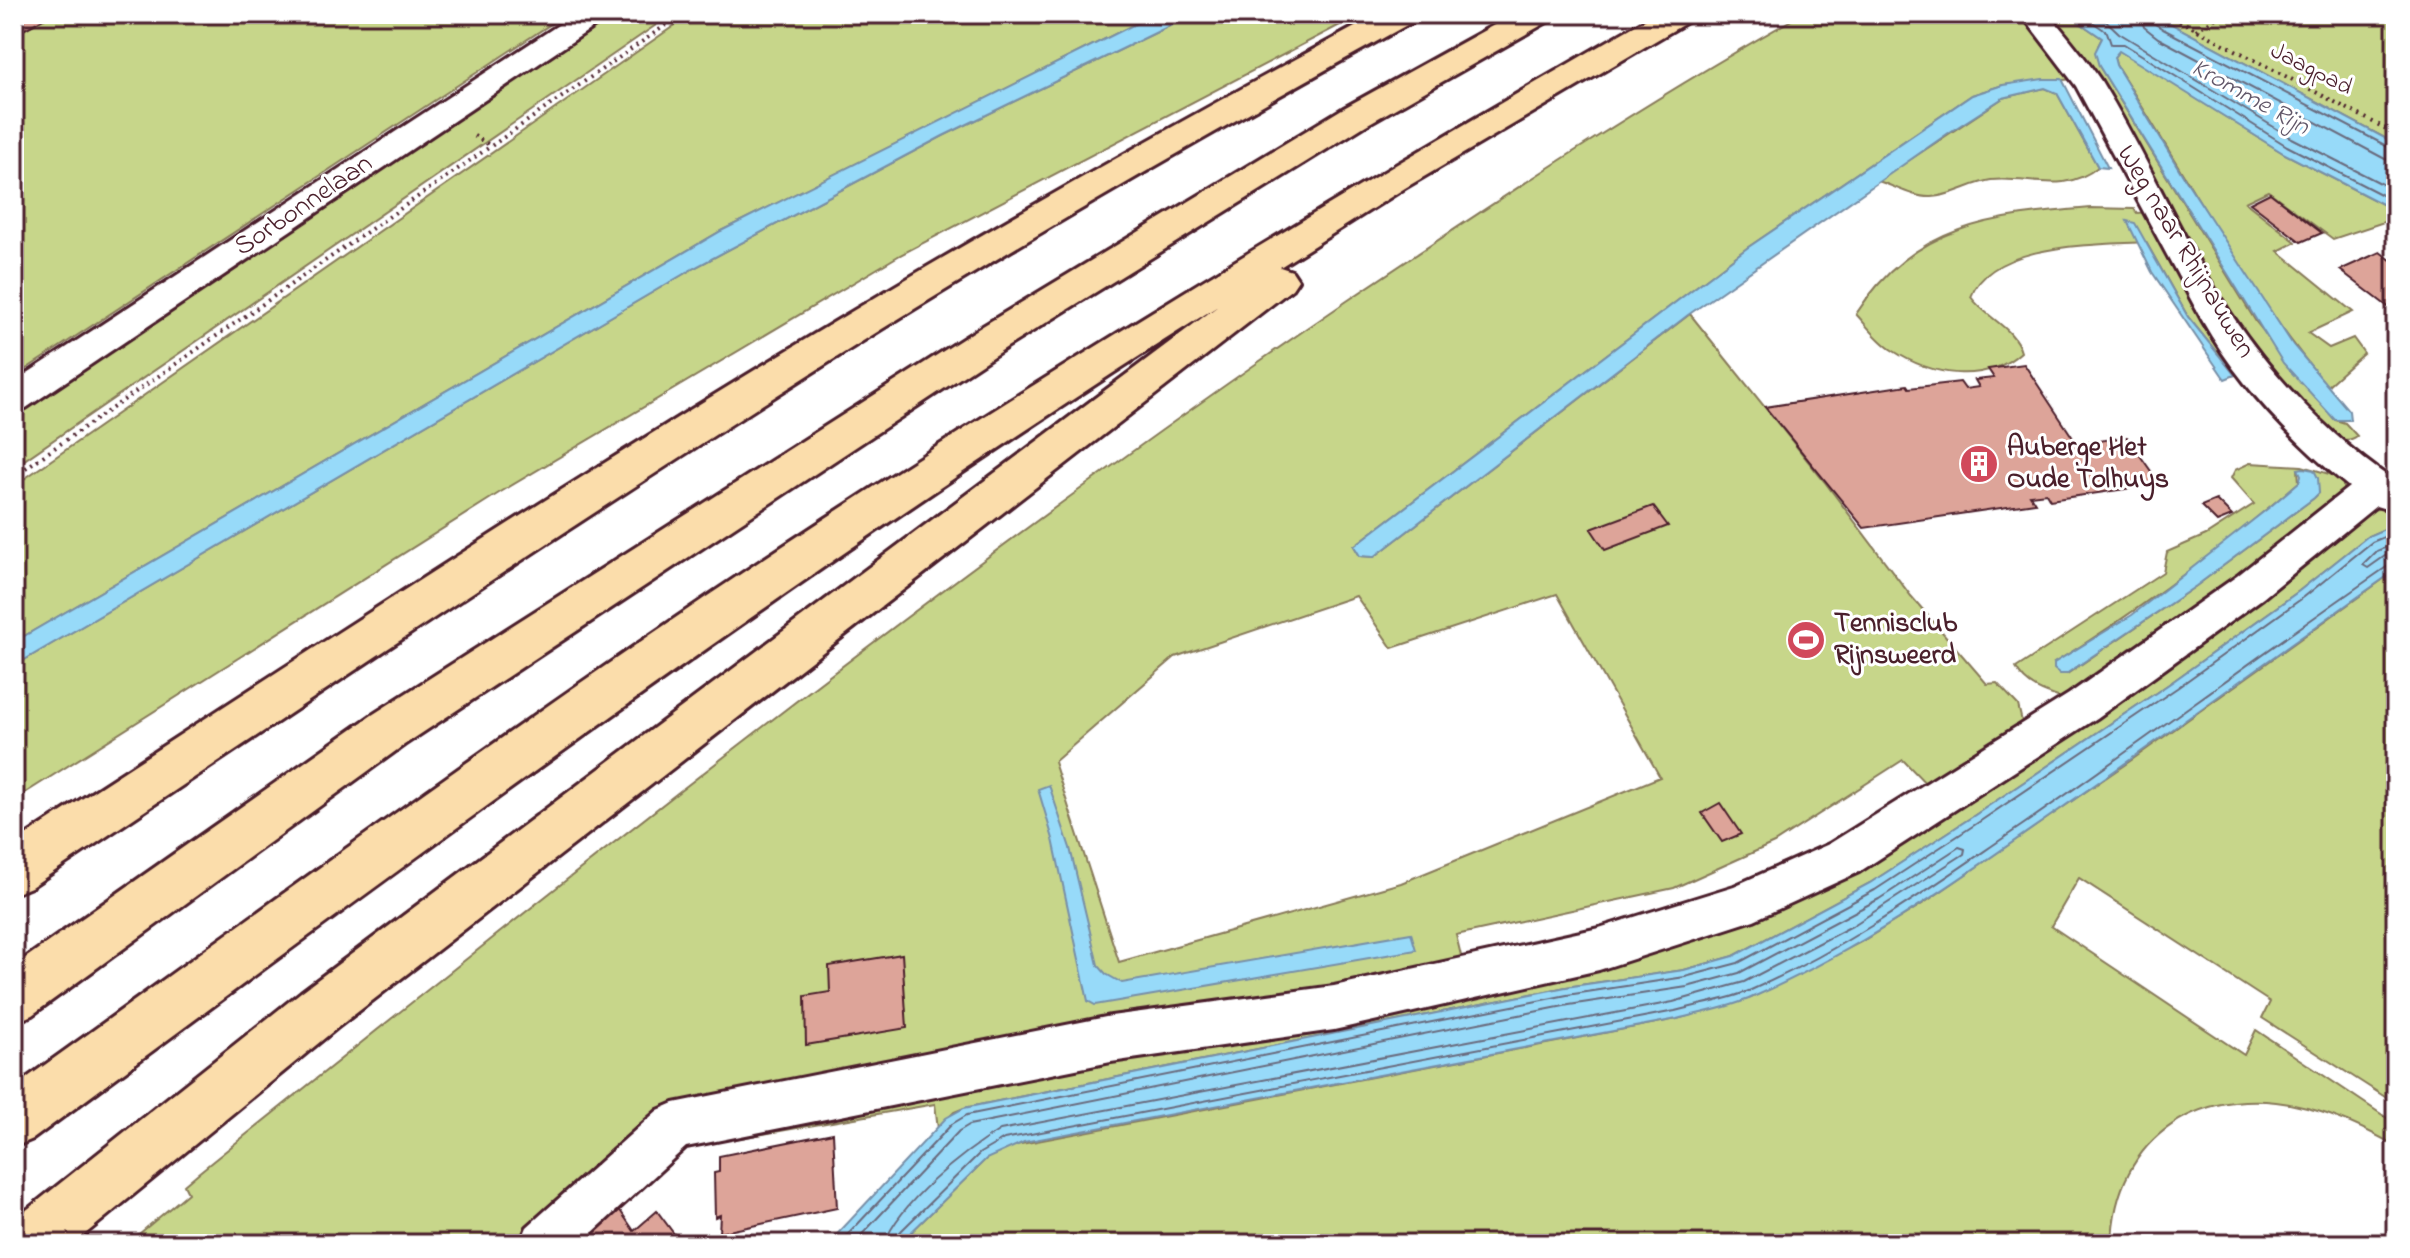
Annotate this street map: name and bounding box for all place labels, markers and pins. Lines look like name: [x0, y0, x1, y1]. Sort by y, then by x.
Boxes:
place label: Auberge Het Oude Tolhuys: [2007, 428, 2169, 501]
building icon: Auberge Het Oude Tolhuys: [1958, 443, 2000, 485]
place label: Tennisclub Rijnsweerd: [1834, 604, 1958, 677]
sports icon: Tennisclub Rijnsweerd: [1785, 619, 1827, 661]

